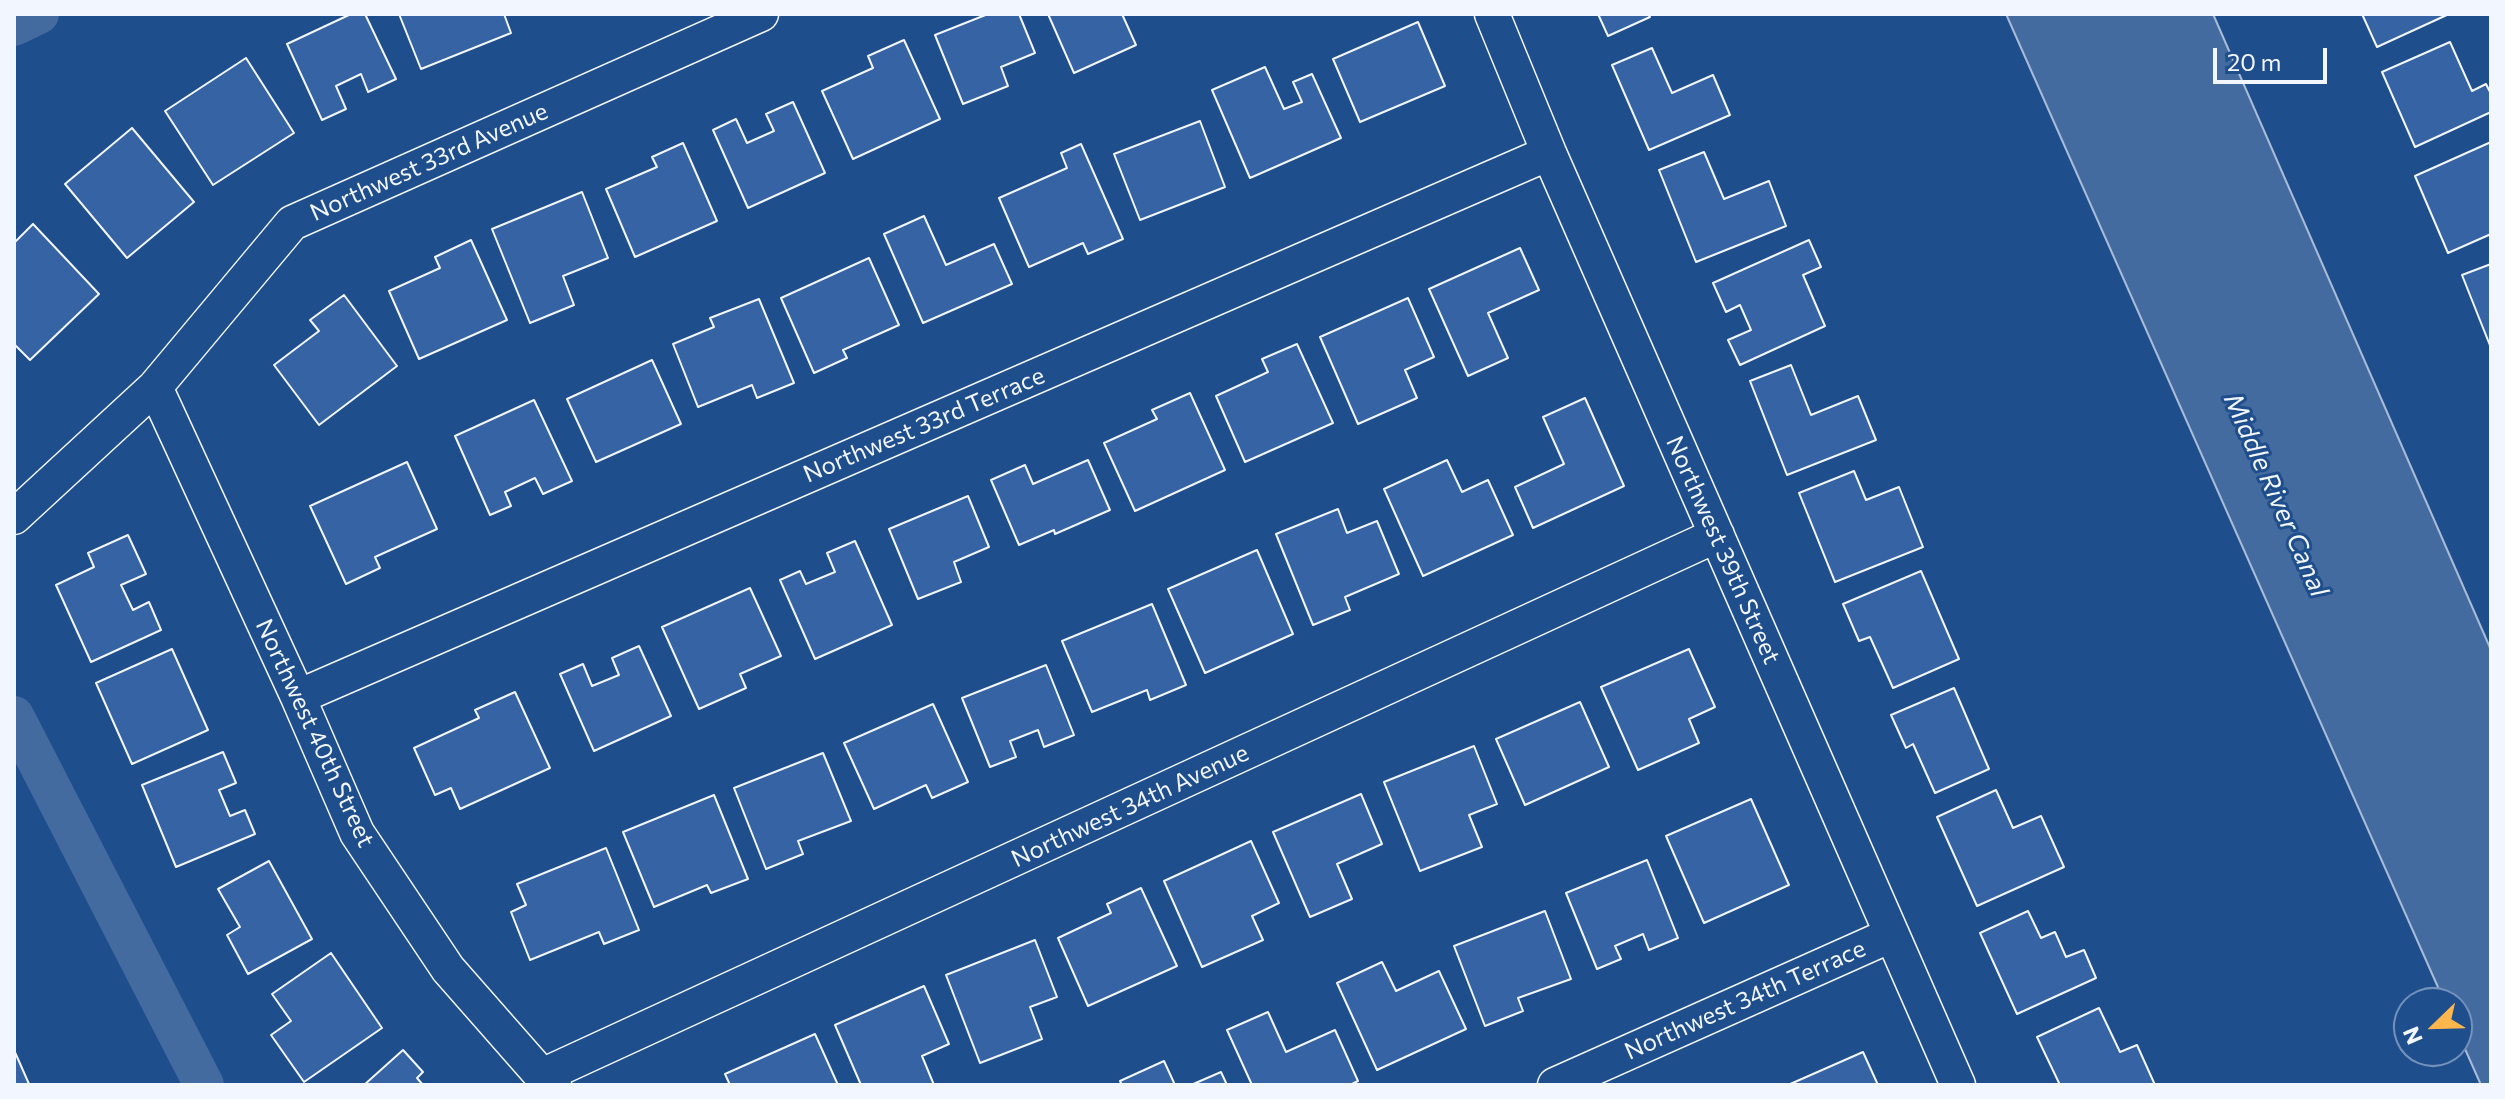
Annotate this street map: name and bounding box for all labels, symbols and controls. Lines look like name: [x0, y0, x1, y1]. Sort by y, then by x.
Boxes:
scale bar: [2217, 32, 2331, 82]
text: 20 m: [2227, 47, 2281, 76]
street label: Northwest 33rd Avenue: [306, 97, 552, 227]
street label: Northwest 33rd Terrace: [799, 361, 1049, 489]
water label: Middle River Canal: [2217, 388, 2335, 602]
street label: Northwest 39th Street: [1660, 432, 1786, 668]
street label: Northwest 40th Street: [250, 614, 380, 852]
street label: Northwest 34th Avenue: [1007, 738, 1253, 874]
street label: Northwest 34th Terrace: [1620, 934, 1870, 1066]
north arrow: [2393, 987, 2473, 1067]
text: N: [2397, 1023, 2428, 1049]

